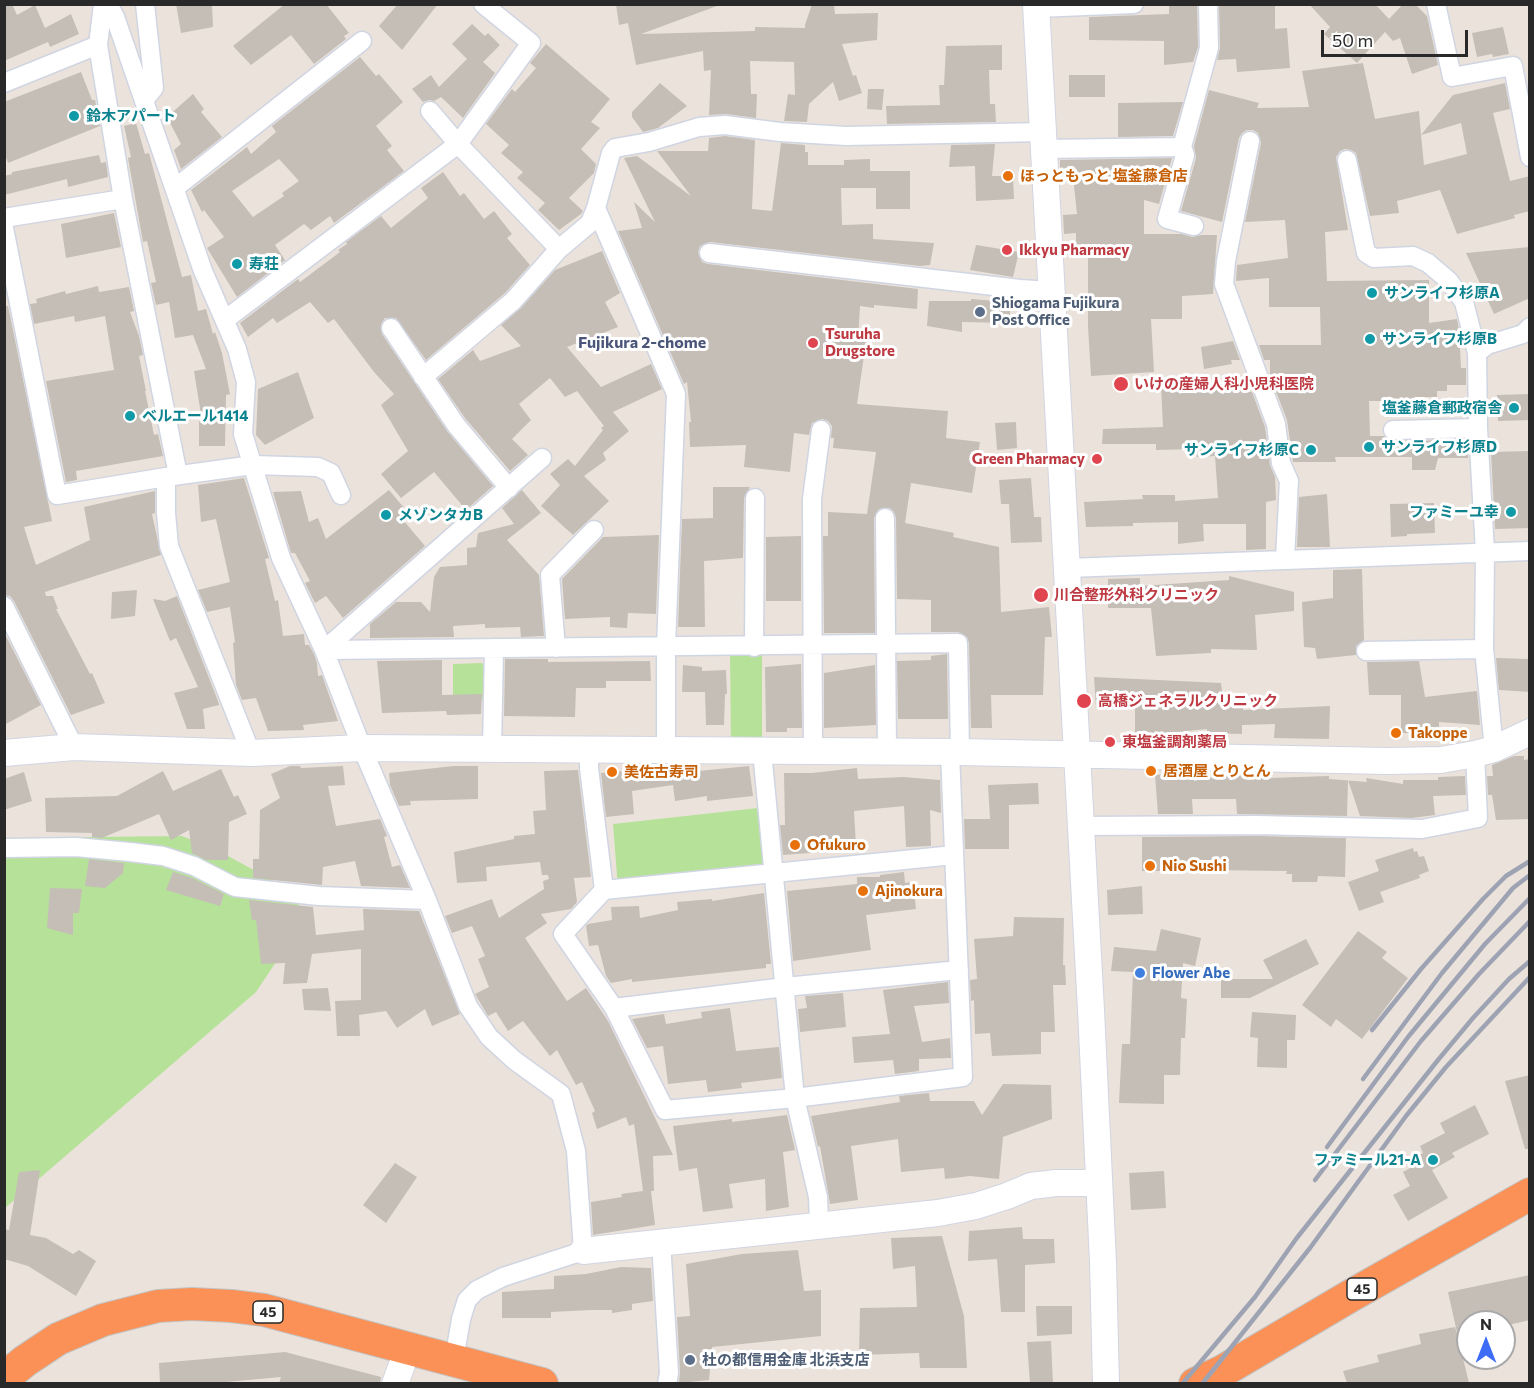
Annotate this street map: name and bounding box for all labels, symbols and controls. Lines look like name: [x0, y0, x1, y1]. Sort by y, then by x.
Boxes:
scale bar: [1324, 18, 1471, 56]
text: 50 m: [1332, 29, 1373, 51]
place label: 鈴木アパート: [86, 107, 176, 125]
marker: 鈴木アパート: [67, 109, 81, 123]
place label: ほっともっと 塩釜藤倉店: [1020, 167, 1188, 185]
marker: ほっともっと 塩釜藤倉店: [1001, 169, 1015, 183]
place label: Ikkyu Pharmacy: [1019, 241, 1130, 259]
marker: Ikkyu Pharmacy: [1000, 243, 1014, 257]
place label: 寿荘: [249, 255, 279, 273]
marker: 寿荘: [230, 257, 244, 271]
place label: サンライフ杉原A: [1384, 284, 1500, 302]
marker: サンライフ杉原A: [1365, 286, 1379, 300]
place label: Shiogama Fujikura Post Office: [992, 294, 1119, 329]
marker: Shiogama Fujikura Post Office: [973, 305, 987, 319]
place label: Tsuruha Drugstore: [825, 325, 895, 360]
place label: サンライフ杉原B: [1382, 330, 1497, 348]
marker: サンライフ杉原B: [1363, 332, 1377, 346]
district label: Fujikura 2-chome: [578, 333, 706, 353]
marker: Tsuruha Drugstore: [806, 336, 820, 350]
marker: いけの産婦人科小児科医院: [1112, 375, 1130, 393]
place label: いけの産婦人科小児科医院: [1134, 375, 1314, 393]
place label: 塩釜藤倉郵政宿舎: [1382, 399, 1502, 417]
marker: 塩釜藤倉郵政宿舎: [1507, 401, 1521, 415]
place label: ベルエール1414: [142, 407, 249, 425]
marker: ベルエール1414: [123, 409, 137, 423]
place label: サンライフ杉原D: [1381, 438, 1497, 456]
marker: サンライフ杉原D: [1362, 440, 1376, 454]
place label: サンライフ杉原C: [1184, 441, 1299, 459]
marker: サンライフ杉原C: [1304, 443, 1318, 457]
place label: Green Pharmacy: [972, 450, 1085, 468]
marker: Green Pharmacy: [1090, 452, 1104, 466]
place label: ファミーユ幸: [1409, 503, 1499, 521]
marker: ファミーユ幸: [1504, 505, 1518, 519]
place label: メゾンタカB: [398, 506, 483, 524]
marker: メゾンタカB: [379, 508, 393, 522]
marker: 川合整形外科クリニック: [1032, 586, 1050, 604]
place label: 川合整形外科クリニック: [1054, 586, 1219, 604]
marker: 高橋ジェネラルクリニック: [1075, 692, 1093, 710]
place label: 高橋ジェネラルクリニック: [1098, 692, 1278, 710]
place label: Takoppe: [1408, 724, 1467, 742]
marker: Takoppe: [1389, 726, 1403, 740]
place label: 東塩釜調剤薬局: [1122, 733, 1227, 751]
marker: 東塩釜調剤薬局: [1103, 735, 1117, 749]
place label: 居酒屋 とりとん: [1163, 762, 1271, 780]
place label: 美佐古寿司: [624, 763, 699, 781]
marker: 居酒屋 とりとん: [1144, 764, 1158, 778]
marker: 美佐古寿司: [605, 765, 619, 779]
place label: Ofukuro: [807, 836, 866, 854]
marker: Ofukuro: [788, 838, 802, 852]
place label: Nio Sushi: [1162, 857, 1227, 875]
marker: Nio Sushi: [1143, 859, 1157, 873]
place label: Ajinokura: [875, 882, 943, 900]
marker: Ajinokura: [856, 884, 870, 898]
place label: Flower Abe: [1152, 964, 1230, 982]
marker: Flower Abe: [1133, 966, 1147, 980]
place label: ファミール21-A: [1314, 1151, 1421, 1169]
marker: ファミール21-A: [1426, 1153, 1440, 1167]
road number: 45: [1347, 1278, 1377, 1300]
road number: 45: [253, 1301, 283, 1323]
north arrow: [1456, 1310, 1516, 1370]
text: N: [1480, 1314, 1492, 1333]
place label: 杜の都信用金庫 北浜支店: [702, 1351, 870, 1369]
marker: 杜の都信用金庫 北浜支店: [683, 1353, 697, 1367]

